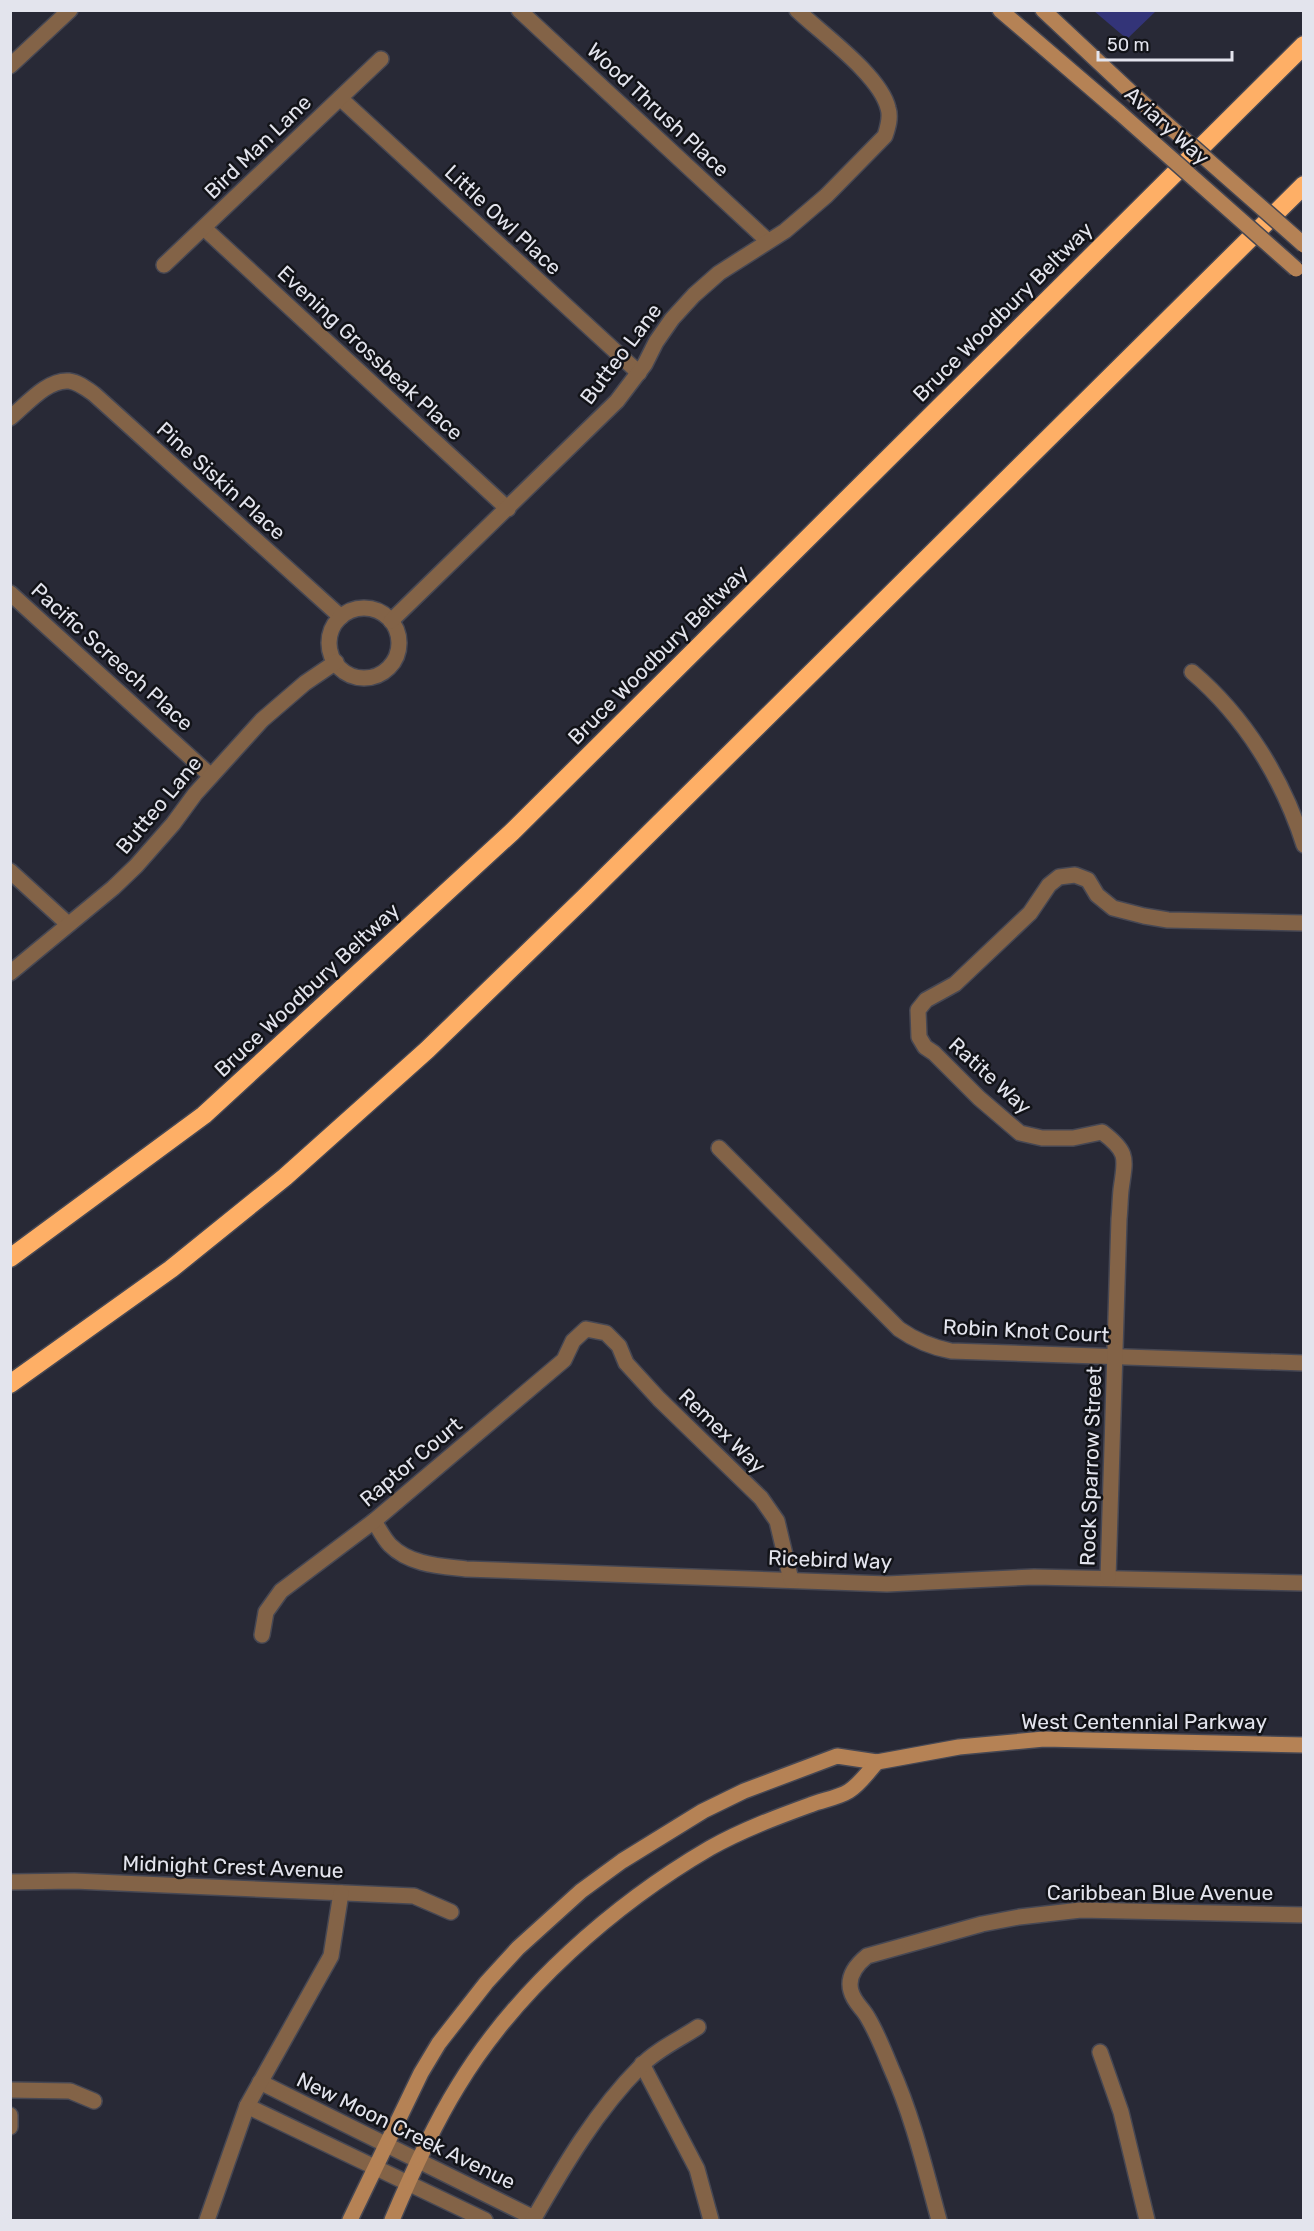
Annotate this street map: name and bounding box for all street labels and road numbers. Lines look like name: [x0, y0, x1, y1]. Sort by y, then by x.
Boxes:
street label: Wood Thrush Place: [582, 37, 734, 182]
street label: Aviary Way: [1120, 81, 1215, 170]
street label: Bird Man Lane: [199, 90, 316, 204]
street label: Little Owl Place: [440, 159, 567, 280]
street label: Bruce Woodbury Beltway: [908, 216, 1098, 407]
street label: Evening Grossbeak Place: [272, 260, 468, 445]
street label: Butteo Lane: [575, 298, 667, 409]
street label: Pine Siskin Place: [152, 416, 291, 545]
street label: Bruce Woodbury Beltway: [563, 559, 753, 750]
street label: Pacific Screech Place: [26, 577, 198, 736]
street label: Butteo Lane: [110, 751, 207, 859]
street label: Bruce Woodbury Beltway: [209, 897, 405, 1082]
street label: Ratite Way: [944, 1032, 1037, 1120]
street label: Robin Knot Court: [942, 1314, 1110, 1347]
street label: Rock Sparrow Street: [1075, 1366, 1106, 1566]
street label: Remex Way: [674, 1383, 771, 1478]
street label: Raptor Court: [355, 1412, 467, 1512]
street label: Ricebird Way: [768, 1545, 893, 1574]
street label: West Centennial Parkway: [1021, 1709, 1267, 1734]
street label: Midnight Crest Avenue: [122, 1850, 344, 1883]
street label: Caribbean Blue Avenue: [1047, 1880, 1273, 1905]
street label: New Moon Creek Avenue: [293, 2067, 520, 2194]

